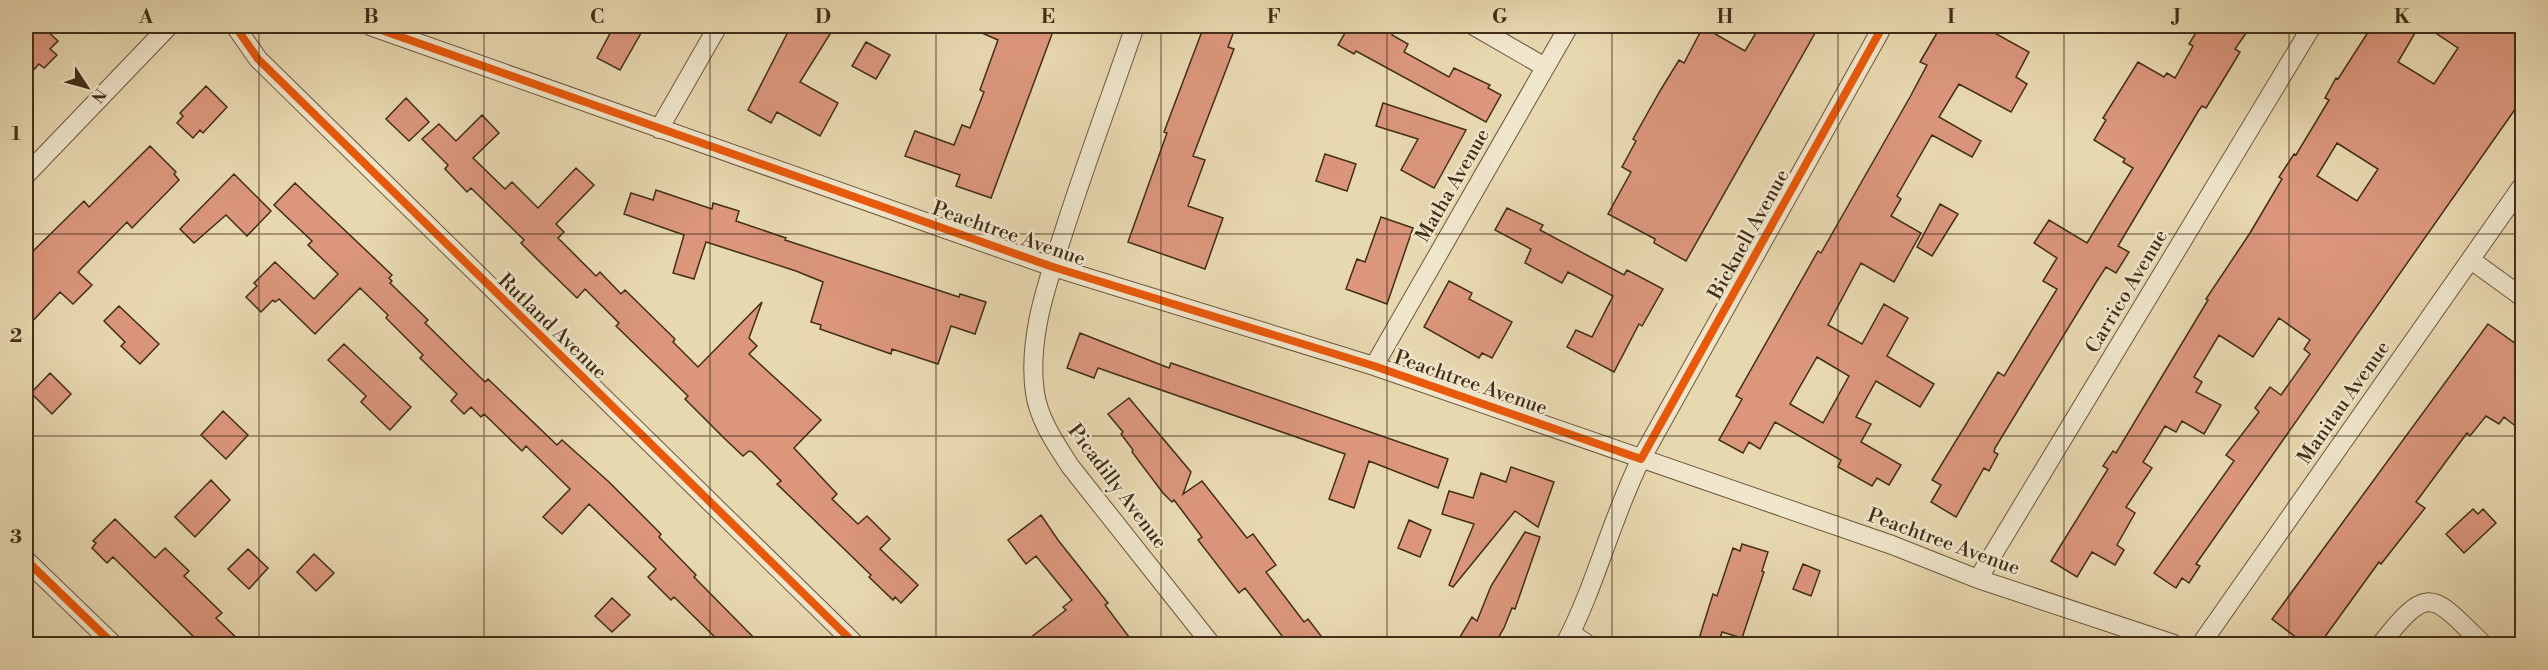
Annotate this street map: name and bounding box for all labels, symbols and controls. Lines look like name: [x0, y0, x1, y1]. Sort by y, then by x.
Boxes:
text: A: [138, 5, 154, 30]
text: B: [363, 5, 379, 30]
text: C: [590, 5, 604, 30]
text: D: [815, 5, 831, 30]
text: E: [1041, 5, 1055, 30]
text: F: [1267, 5, 1281, 30]
text: G: [1492, 5, 1508, 30]
text: H: [1717, 5, 1734, 30]
text: I: [1947, 5, 1955, 30]
text: J: [2170, 5, 2181, 30]
text: K: [2394, 5, 2411, 30]
north arrow: [57, 57, 117, 117]
text: N: [86, 84, 110, 107]
text: 1: [11, 122, 21, 147]
street label: Matha Avenue: [1411, 124, 1496, 247]
street label: Bicknell Avenue: [1703, 165, 1795, 305]
street label: Peachtree Avenue: [929, 197, 1088, 272]
street label: Carrico Avenue: [2081, 225, 2174, 358]
street label: Rutland Avenue: [492, 269, 612, 385]
text: 2: [10, 324, 22, 349]
street label: Manitau Avenue: [2292, 336, 2396, 469]
street label: Peachtree Avenue: [1391, 346, 1550, 421]
street label: Picadilly Avenue: [1062, 419, 1172, 554]
street label: Peachtree Avenue: [1864, 503, 2023, 582]
text: 3: [10, 525, 22, 550]

